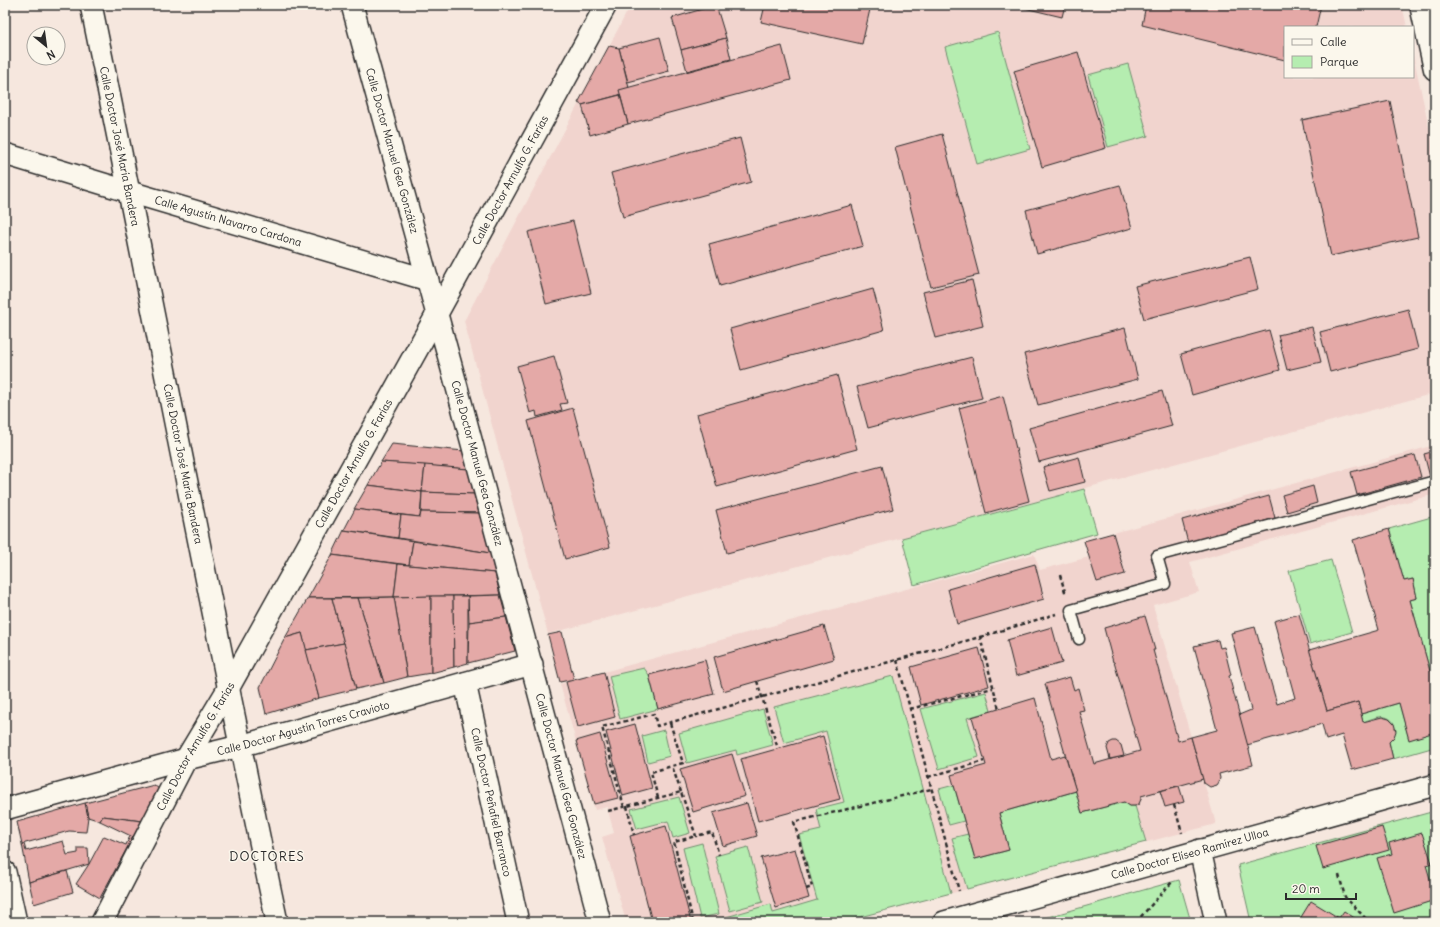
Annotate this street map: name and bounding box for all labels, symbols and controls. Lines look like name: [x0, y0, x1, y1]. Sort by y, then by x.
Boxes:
north arrow: [26, 26, 66, 66]
legend: [1284, 26, 1414, 78]
text: Calle: [1320, 34, 1347, 49]
text: N: [44, 47, 58, 63]
text: Parque: [1320, 54, 1359, 69]
street label: Calle Doctor José María Bandera: [97, 65, 143, 227]
street label: Calle Doctor Manuel Gea González: [363, 66, 422, 235]
street label: Calle Doctor Arnulfo G. Farías: [469, 113, 551, 247]
street label: Calle Agustín Navarro Cardona: [153, 193, 303, 249]
street label: Calle Doctor Manuel Gea González: [448, 379, 506, 547]
street label: Calle Doctor José María Bandera: [160, 383, 206, 545]
street label: Calle Doctor Arnulfo G. Farías: [312, 397, 395, 531]
street label: Calle Doctor Arnulfo G. Farías: [154, 680, 237, 813]
street label: Calle Doctor Manuel Gea González: [533, 692, 590, 860]
street label: Calle Doctor Agustín Torres Cravioto: [215, 697, 391, 758]
street label: Calle Doctor Peñafiel Barranco: [468, 726, 515, 878]
street label: Calle Doctor Elíseo Ramírez Ulloa: [1109, 825, 1270, 882]
district label: DOCTORES: [229, 848, 305, 865]
scale bar: [1286, 875, 1356, 901]
text: 20 m: [1292, 881, 1320, 896]

